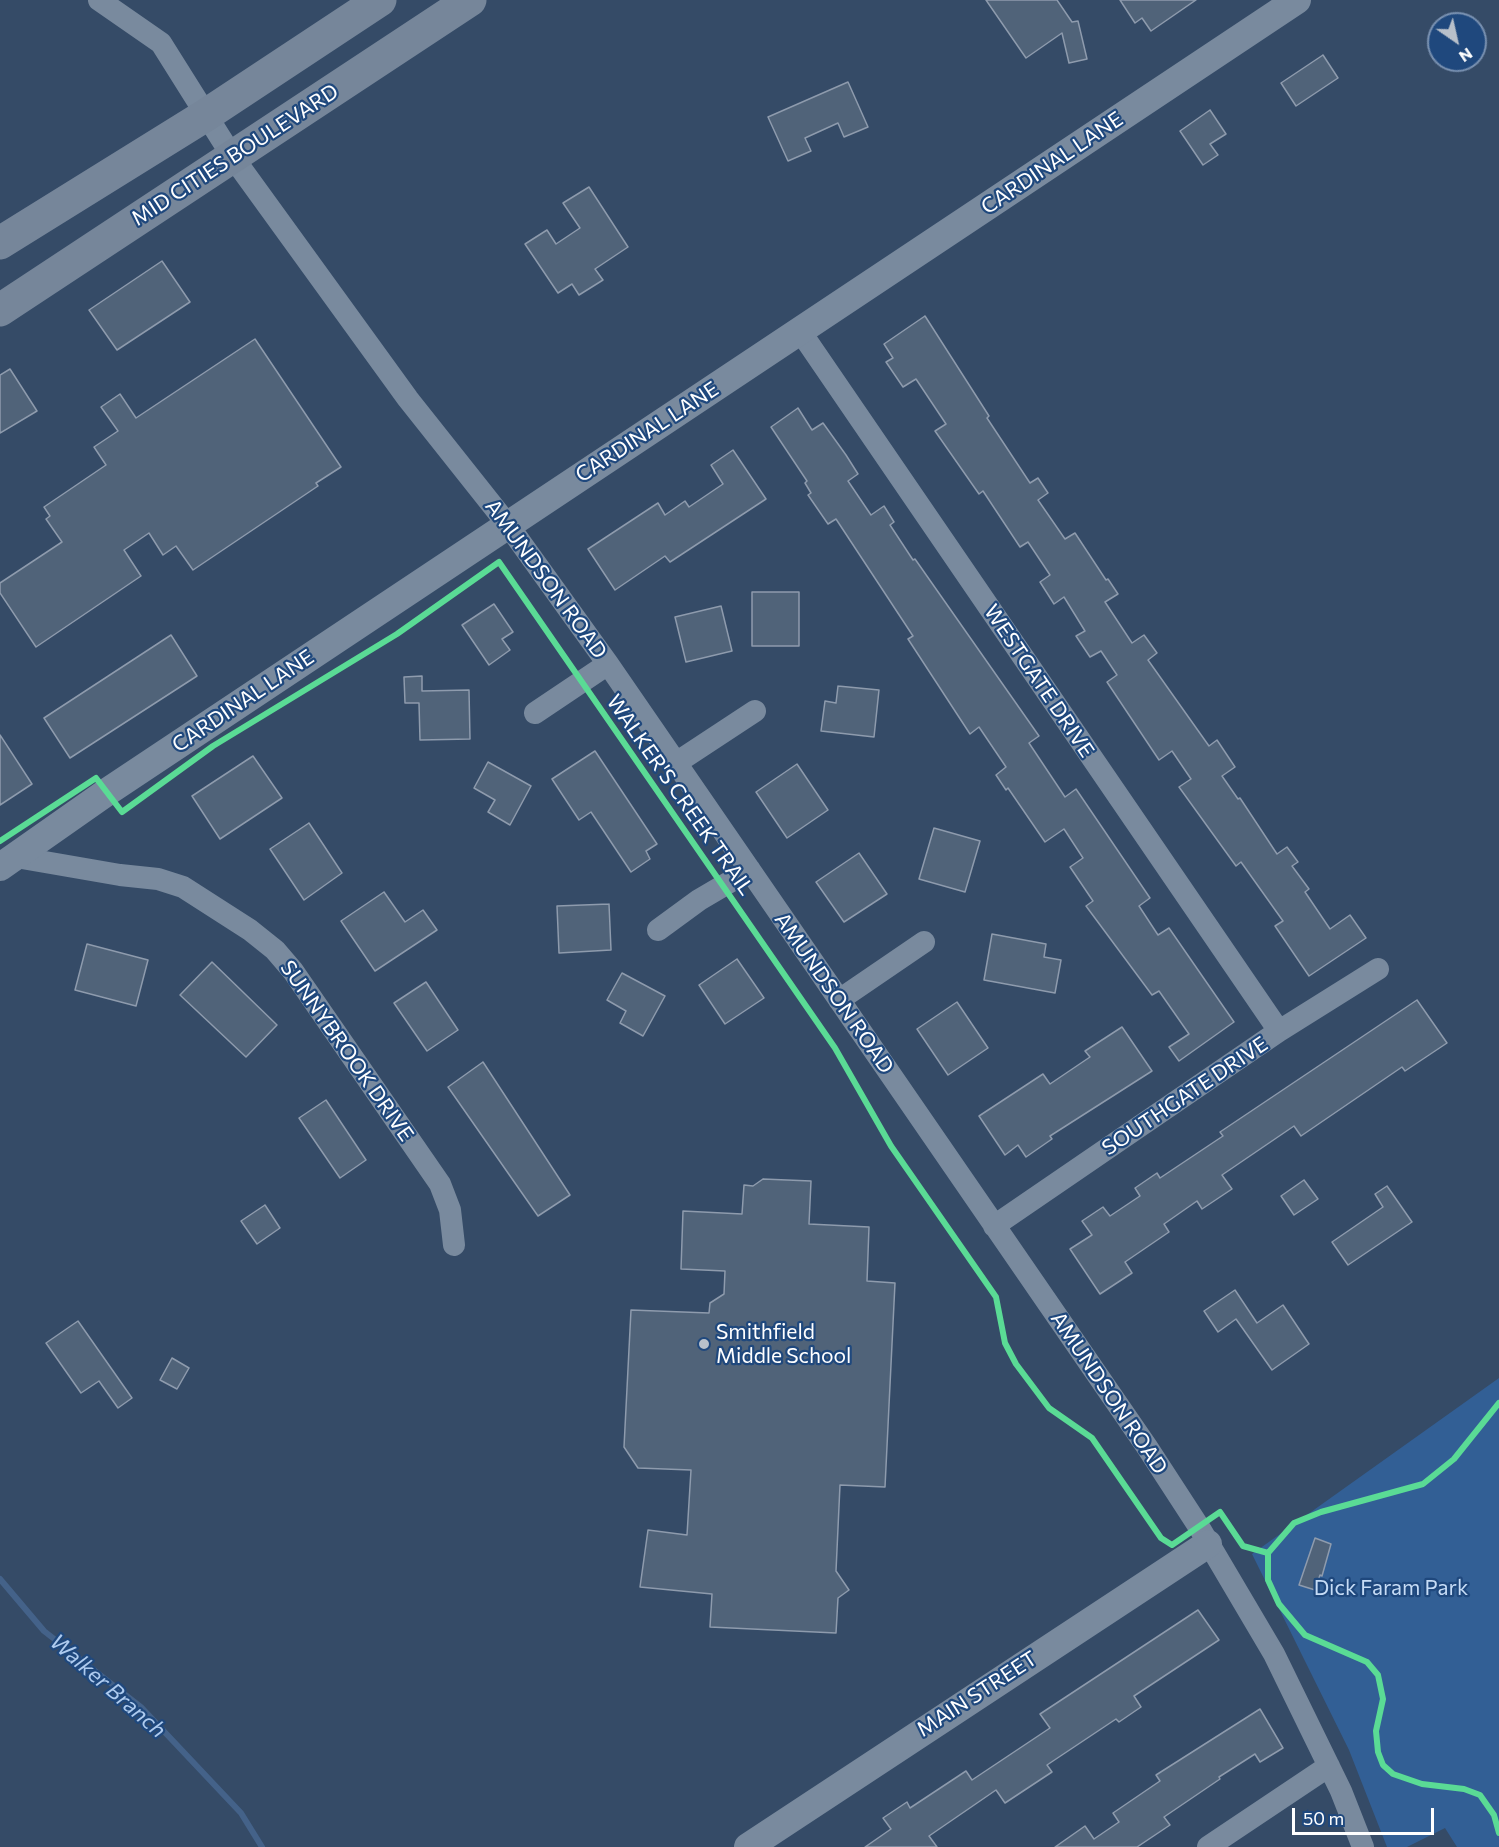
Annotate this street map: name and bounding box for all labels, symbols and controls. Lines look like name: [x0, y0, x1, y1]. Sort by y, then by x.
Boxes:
north arrow: [1427, 12, 1487, 72]
text: N: [1456, 44, 1477, 67]
street label: MID CITIES BOULEVARD: [127, 79, 343, 231]
street label: CARDINAL LANE: [976, 106, 1128, 220]
street label: CARDINAL LANE: [571, 376, 723, 488]
street label: AMUNDSON ROAD: [480, 495, 612, 663]
street label: WESTGATE DRIVE: [979, 600, 1099, 762]
street label: CARDINAL LANE: [167, 644, 319, 758]
street label: WALKER'S CREEK TRAIL: [601, 690, 759, 900]
street label: AMUNDSON ROAD: [769, 908, 899, 1078]
street label: SUNNYBROOK DRIVE: [275, 956, 419, 1146]
street label: SOUTHGATE DRIVE: [1097, 1031, 1273, 1161]
street label: AMUNDSON ROAD: [1045, 1307, 1173, 1479]
place label: Smithfield Middle School: [716, 1319, 851, 1369]
marker: Smithfield Middle School: [697, 1337, 711, 1351]
park label: Dick Faram Park: [1314, 1575, 1468, 1601]
water label: Walker Branch: [45, 1629, 171, 1743]
street label: MAIN STREET: [912, 1646, 1042, 1742]
scale bar: [1295, 1796, 1438, 1834]
text: 50 m: [1303, 1807, 1344, 1829]

